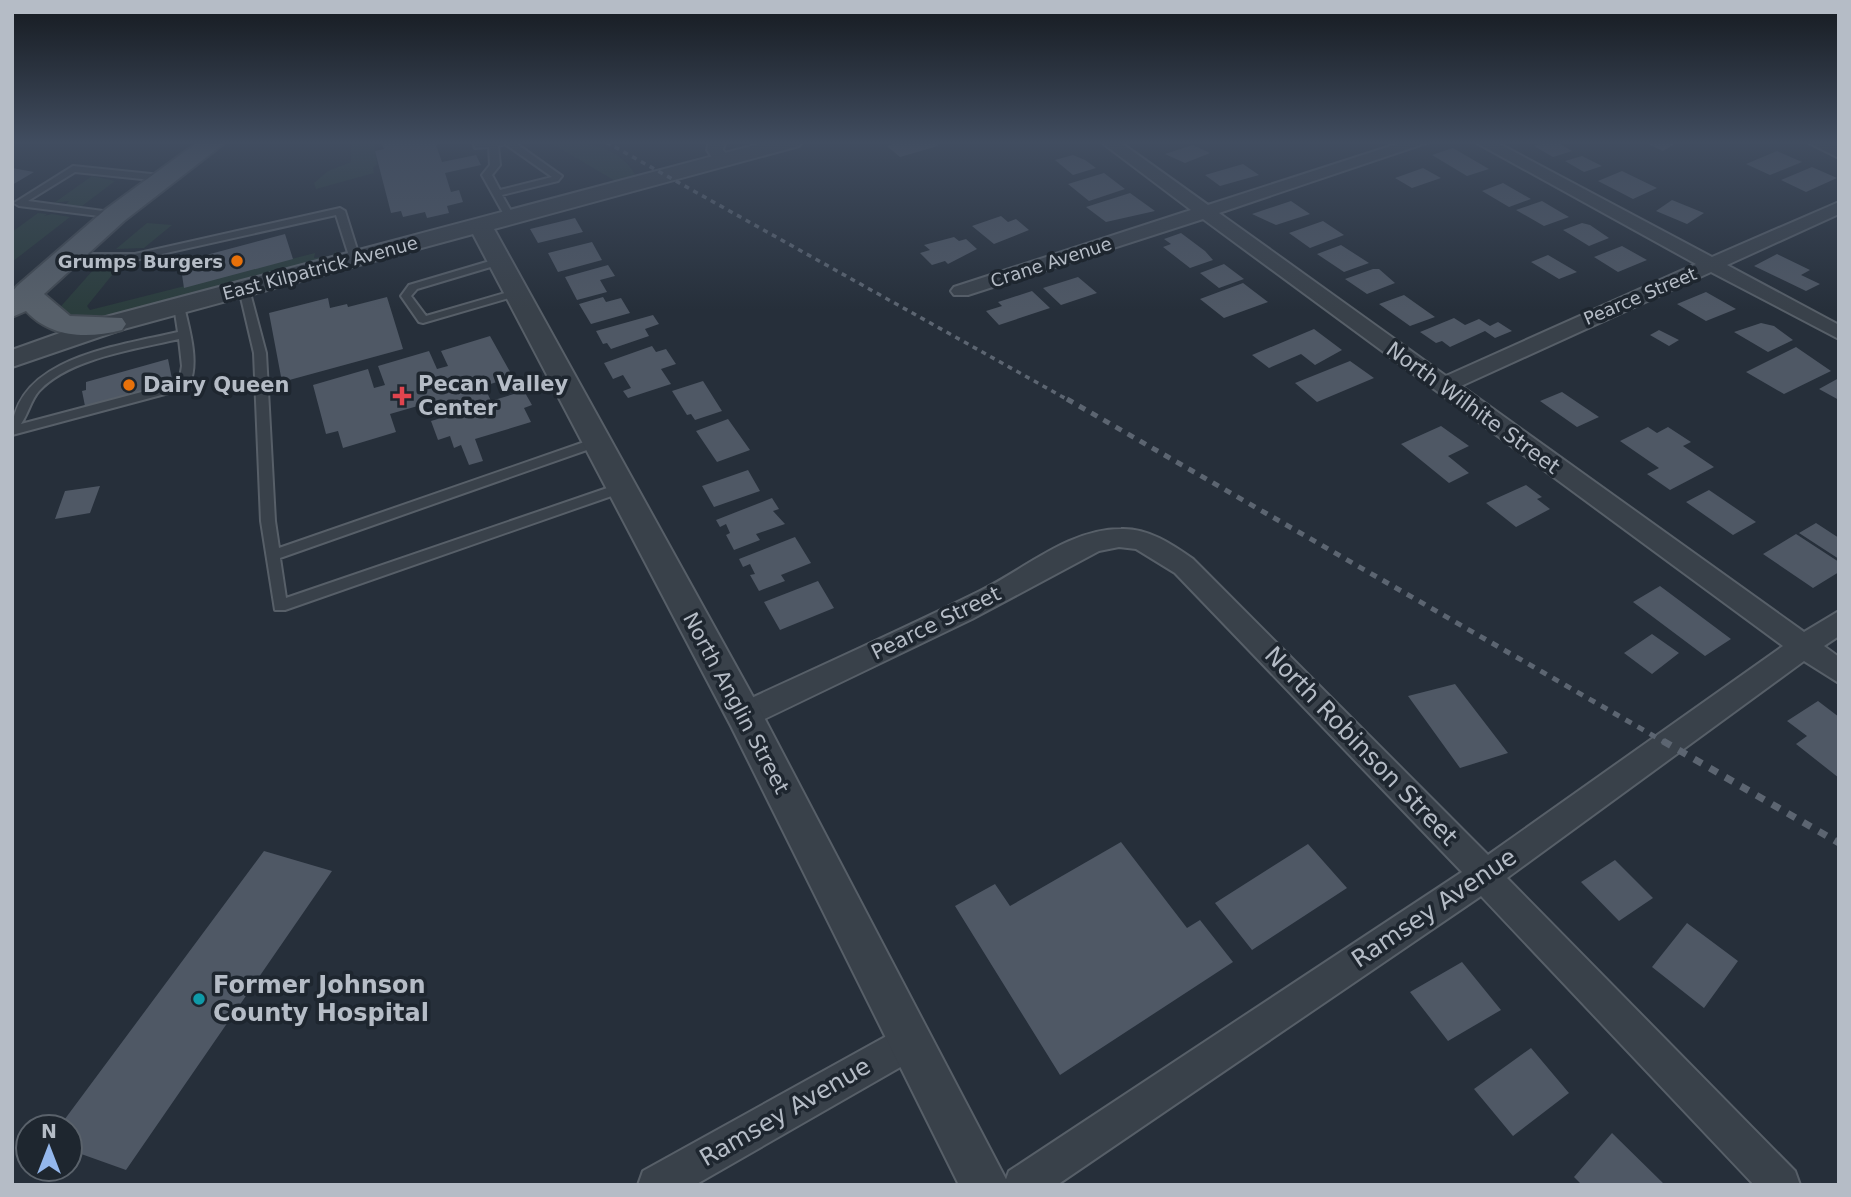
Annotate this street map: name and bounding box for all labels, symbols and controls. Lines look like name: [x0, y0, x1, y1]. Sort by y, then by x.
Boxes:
street label: East Kilpatrick Avenue: [220, 232, 420, 304]
street label: Crane Avenue: [988, 233, 1114, 291]
place label: Grumps Burgers: [58, 251, 223, 272]
marker: Grumps Burgers: [229, 253, 245, 269]
street label: Pearce Street: [1580, 263, 1700, 329]
street label: North Wilhite Street: [1382, 337, 1564, 479]
place label: Pecan Valley Center: [418, 372, 568, 420]
place label: Dairy Queen: [143, 373, 289, 397]
marker: Dairy Queen: [121, 377, 137, 393]
marker: Pecan Valley Center: [392, 386, 412, 406]
street label: Pearce Street: [867, 581, 1005, 665]
street label: North Anglin Street: [678, 608, 794, 798]
street label: North Robinson Street: [1259, 641, 1463, 851]
street label: Ramsey Avenue: [1346, 843, 1522, 973]
place label: Former Johnson County Hospital: [213, 971, 429, 1027]
marker: Former Johnson County Hospital: [191, 991, 207, 1007]
street label: Ramsey Avenue: [695, 1052, 875, 1172]
north arrow: [14, 1113, 84, 1183]
text: N: [41, 1120, 57, 1142]

